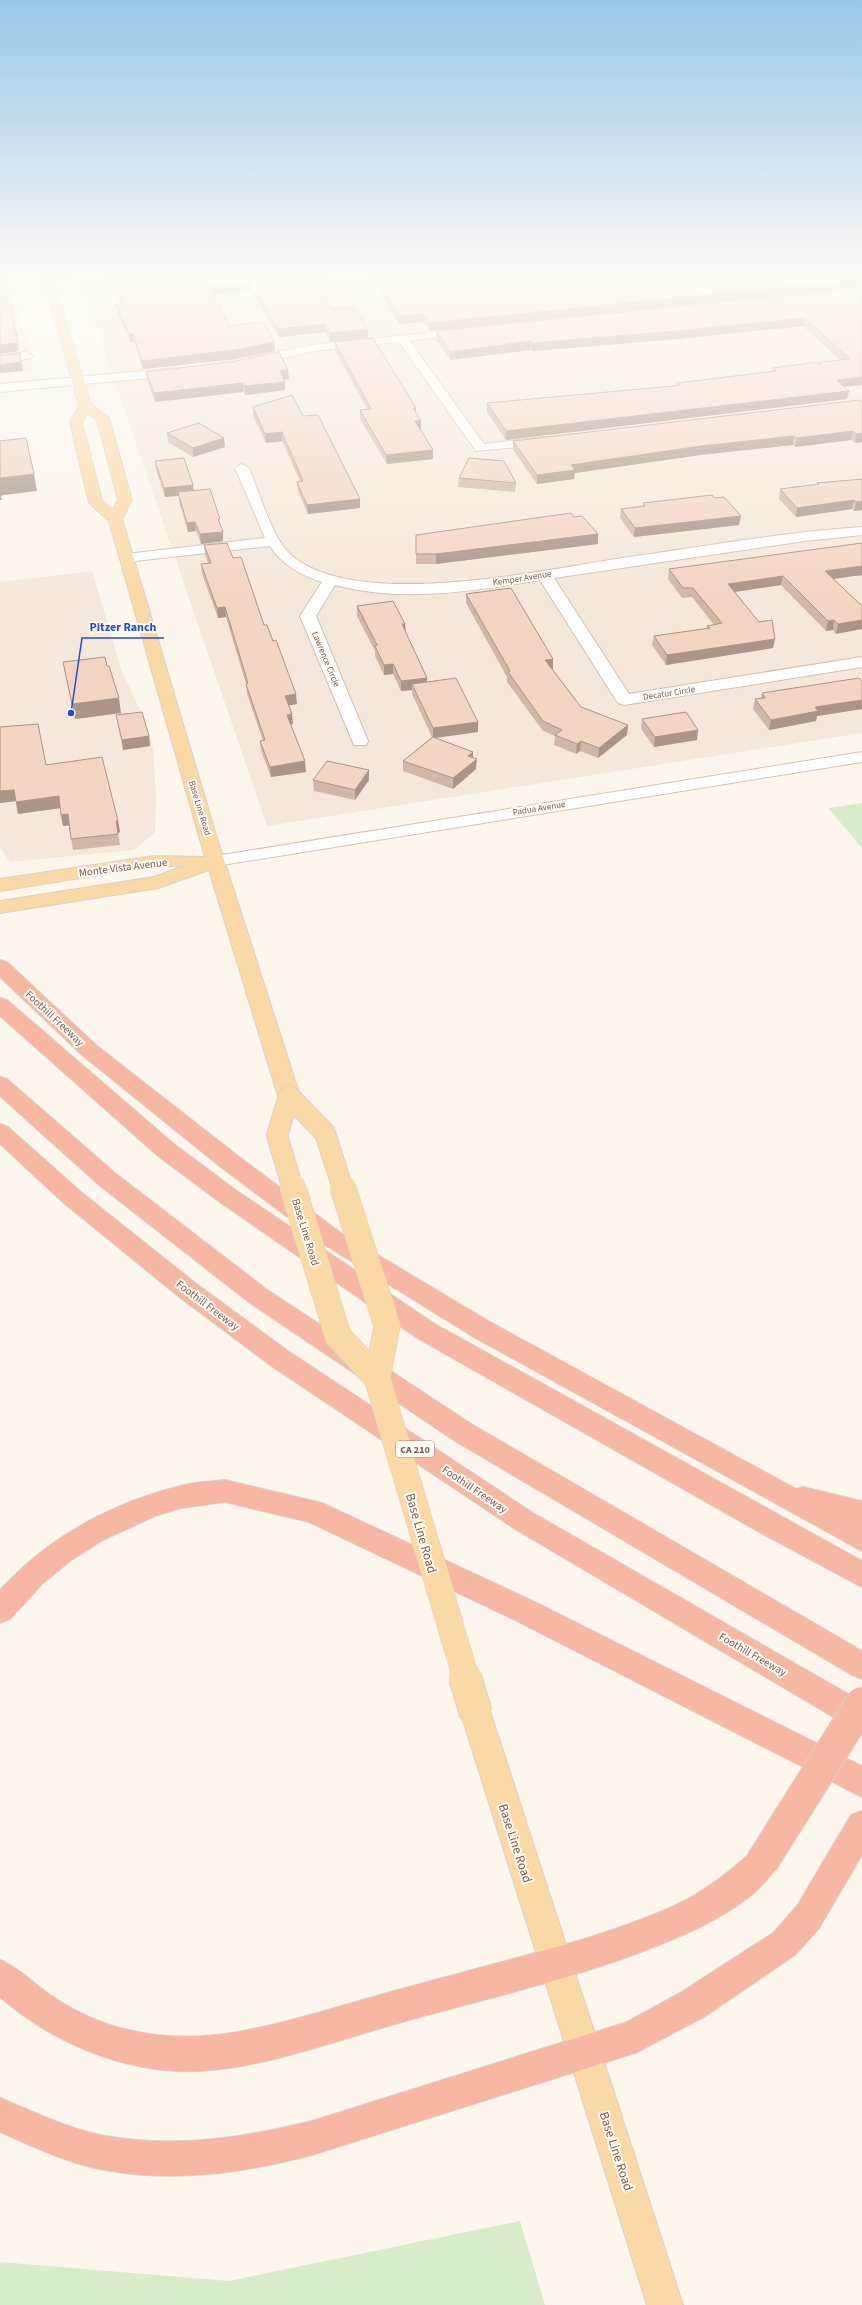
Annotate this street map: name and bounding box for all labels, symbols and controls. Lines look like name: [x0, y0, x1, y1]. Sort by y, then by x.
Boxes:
street label: Kemper Avenue: [492, 567, 553, 590]
callout: Pitzer Ranch: [82, 614, 164, 638]
text: Pitzer Ranch: [90, 619, 157, 636]
street label: Lawrence Circle: [308, 629, 343, 689]
street label: Decatur Circle: [642, 683, 697, 704]
street label: Base Line Road: [185, 779, 214, 837]
street label: Padua Avenue: [512, 798, 567, 819]
street label: Monte Vista Avenue: [78, 855, 169, 880]
street label: Foothill Freeway: [22, 987, 87, 1050]
street label: Base Line Road: [288, 1197, 323, 1268]
street label: Foothill Freeway: [173, 1277, 242, 1334]
road number: CA 210: [396, 1441, 434, 1457]
street label: Foothill Freeway: [439, 1462, 510, 1517]
street label: Base Line Road: [401, 1491, 441, 1575]
street label: Foothill Freeway: [716, 1629, 789, 1680]
street label: Base Line Road: [494, 1801, 536, 1885]
street label: Base Line Road: [595, 2109, 637, 2193]

